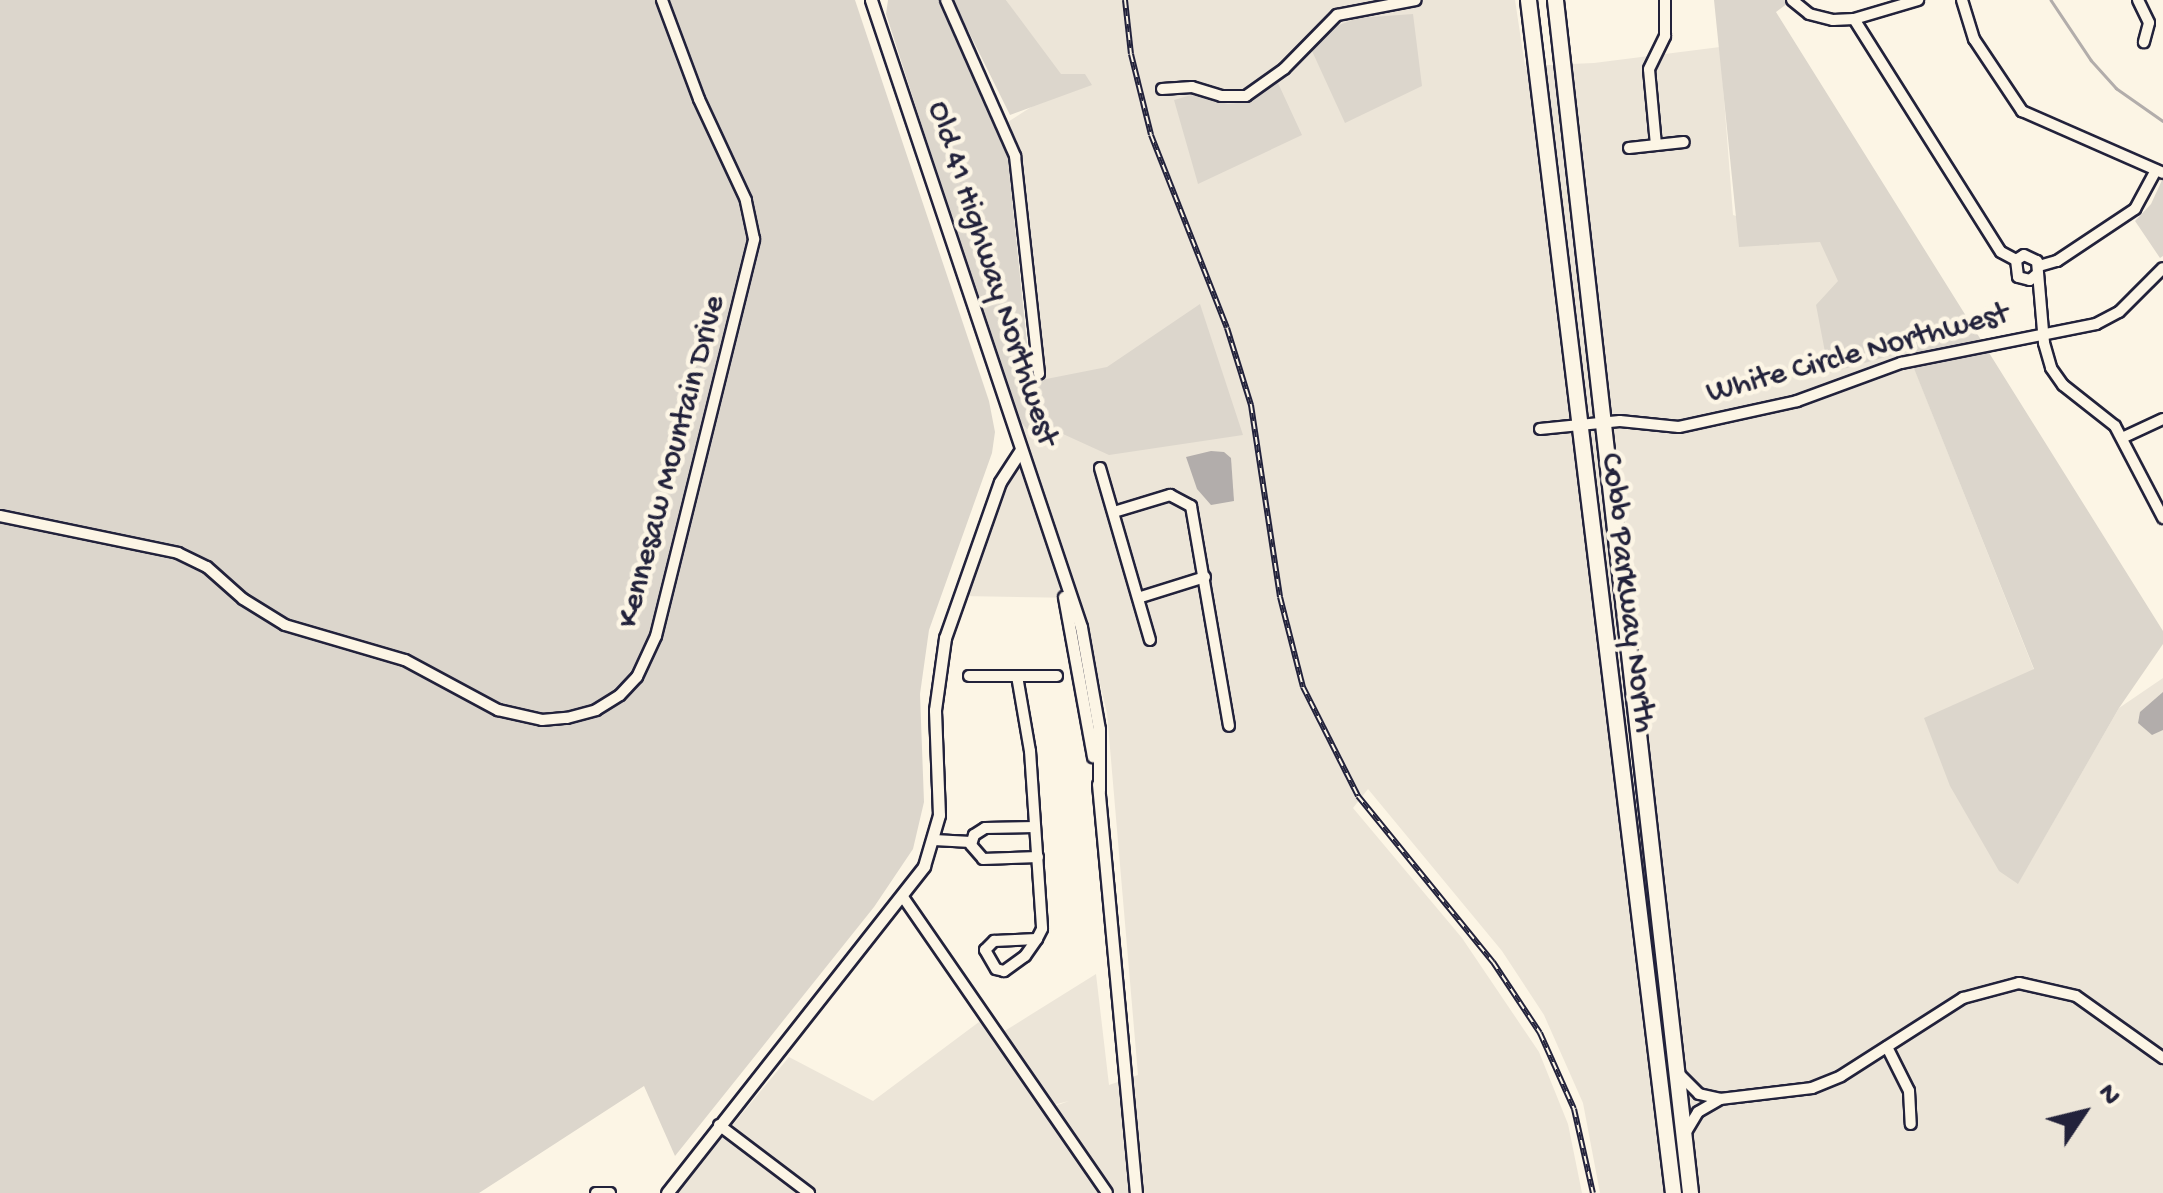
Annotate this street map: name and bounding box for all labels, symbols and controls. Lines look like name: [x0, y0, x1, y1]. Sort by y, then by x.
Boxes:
street label: Old 41 Highway Northwest: [917, 97, 1065, 451]
street label: Kennesaw Mountain Drive: [610, 292, 736, 632]
street label: White Circle Northwest: [1703, 296, 2013, 414]
street label: Cobb Parkway North: [1590, 451, 1662, 735]
north arrow: [2033, 1063, 2133, 1163]
text: N: [2089, 1079, 2127, 1112]

